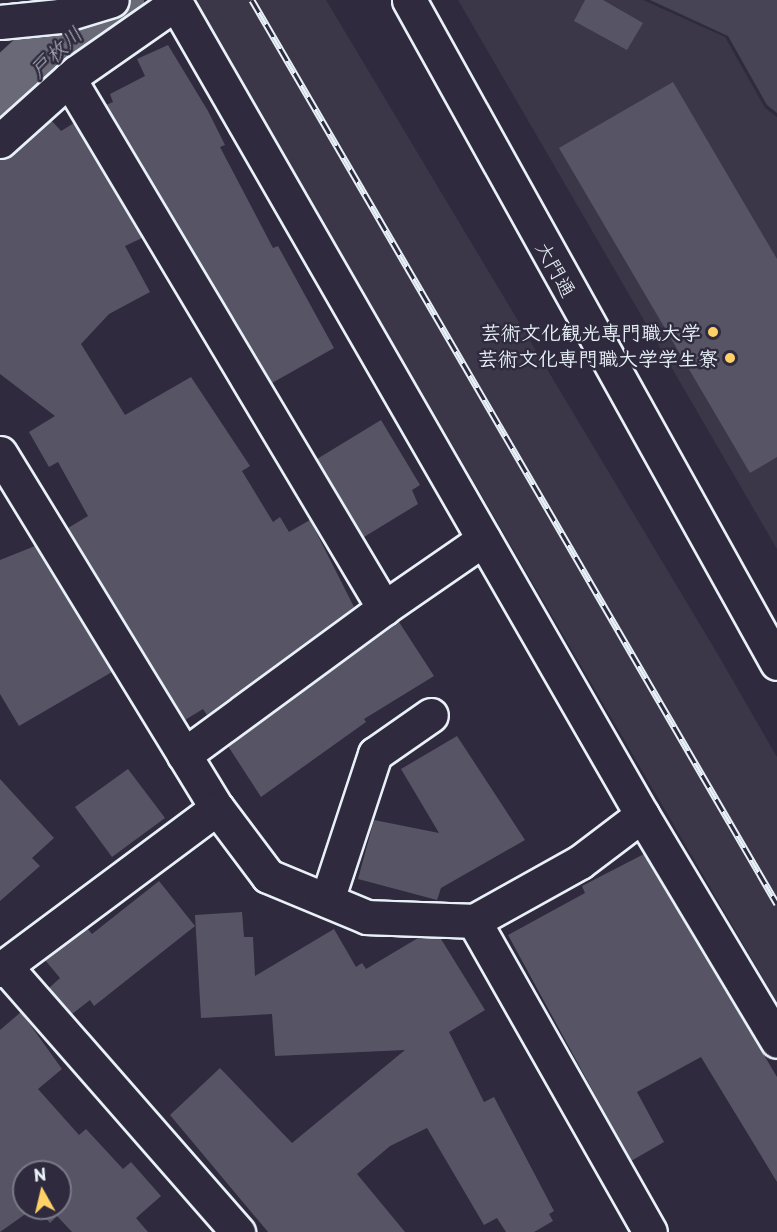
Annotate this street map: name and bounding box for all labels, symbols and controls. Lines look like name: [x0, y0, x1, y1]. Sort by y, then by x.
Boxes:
water label: 戸枚川: [23, 20, 87, 82]
street label: 大門通: [531, 237, 581, 301]
place label: 芸術文化観光専門職大学: [481, 320, 701, 344]
marker: 芸術文化観光専門職大学: [706, 325, 720, 339]
place label: 芸術文化専門職大学学生寮: [478, 346, 718, 370]
marker: 芸術文化専門職大学学生寮: [723, 351, 737, 365]
north arrow: [12, 1160, 72, 1220]
text: N: [32, 1161, 48, 1187]

